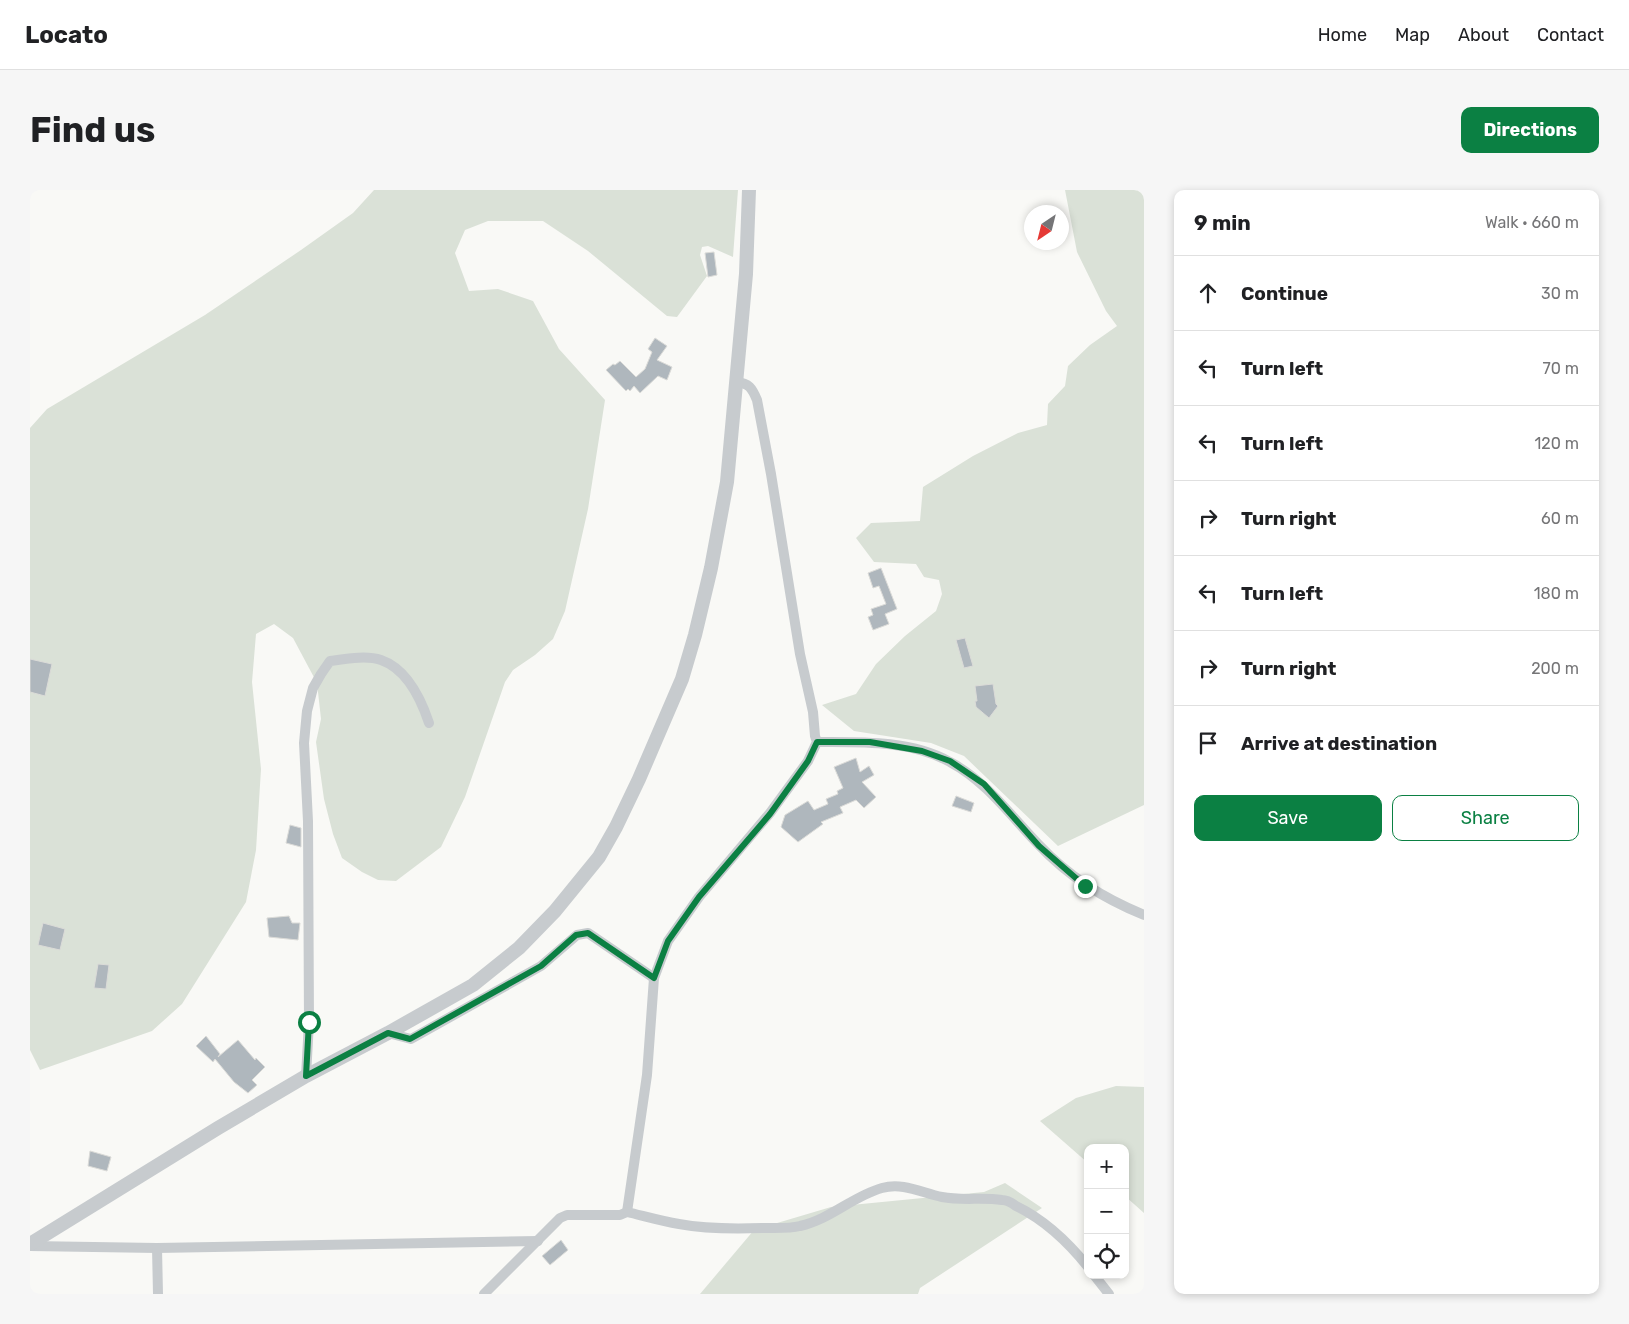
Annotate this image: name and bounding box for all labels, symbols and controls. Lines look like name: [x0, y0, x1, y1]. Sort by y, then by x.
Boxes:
text: Locato: [25, 21, 108, 49]
text: Home: [1318, 24, 1367, 46]
text: Map: [1395, 24, 1430, 46]
text: About: [1458, 24, 1509, 46]
text: Contact: [1537, 24, 1604, 46]
button: Directions: [1461, 107, 1599, 153]
text: Find us: [30, 109, 155, 151]
north arrow: [1024, 205, 1069, 250]
text: 9 min: [1194, 210, 1251, 235]
text: Walk · 660 m: [1485, 213, 1579, 232]
icon: ahead: [1194, 279, 1222, 307]
text: Continue: [1241, 282, 1328, 305]
text: 30 m: [1541, 284, 1579, 303]
icon: left: [1194, 354, 1222, 382]
text: Turn left: [1241, 357, 1323, 380]
text: 70 m: [1542, 359, 1579, 378]
icon: left: [1194, 429, 1222, 457]
text: Turn left: [1241, 432, 1323, 455]
text: 120 m: [1534, 434, 1579, 453]
icon: right: [1194, 504, 1222, 532]
text: Turn right: [1241, 507, 1336, 530]
text: 60 m: [1541, 509, 1579, 528]
icon: left: [1194, 579, 1222, 607]
text: Turn left: [1241, 582, 1323, 605]
text: 180 m: [1534, 584, 1579, 603]
icon: right: [1194, 654, 1222, 682]
text: Turn right: [1241, 657, 1336, 680]
text: 200 m: [1531, 659, 1579, 678]
icon: arrive: [1194, 729, 1222, 757]
text: Arrive at destination: [1241, 732, 1437, 755]
button: Save: [1194, 795, 1382, 841]
button: Share: [1392, 795, 1579, 841]
route end: [1074, 875, 1097, 898]
route start: [298, 1011, 321, 1034]
map controls: [1084, 1144, 1129, 1279]
button: +: [1084, 1144, 1129, 1189]
button: −: [1084, 1189, 1129, 1234]
button: locate: [1084, 1234, 1129, 1279]

